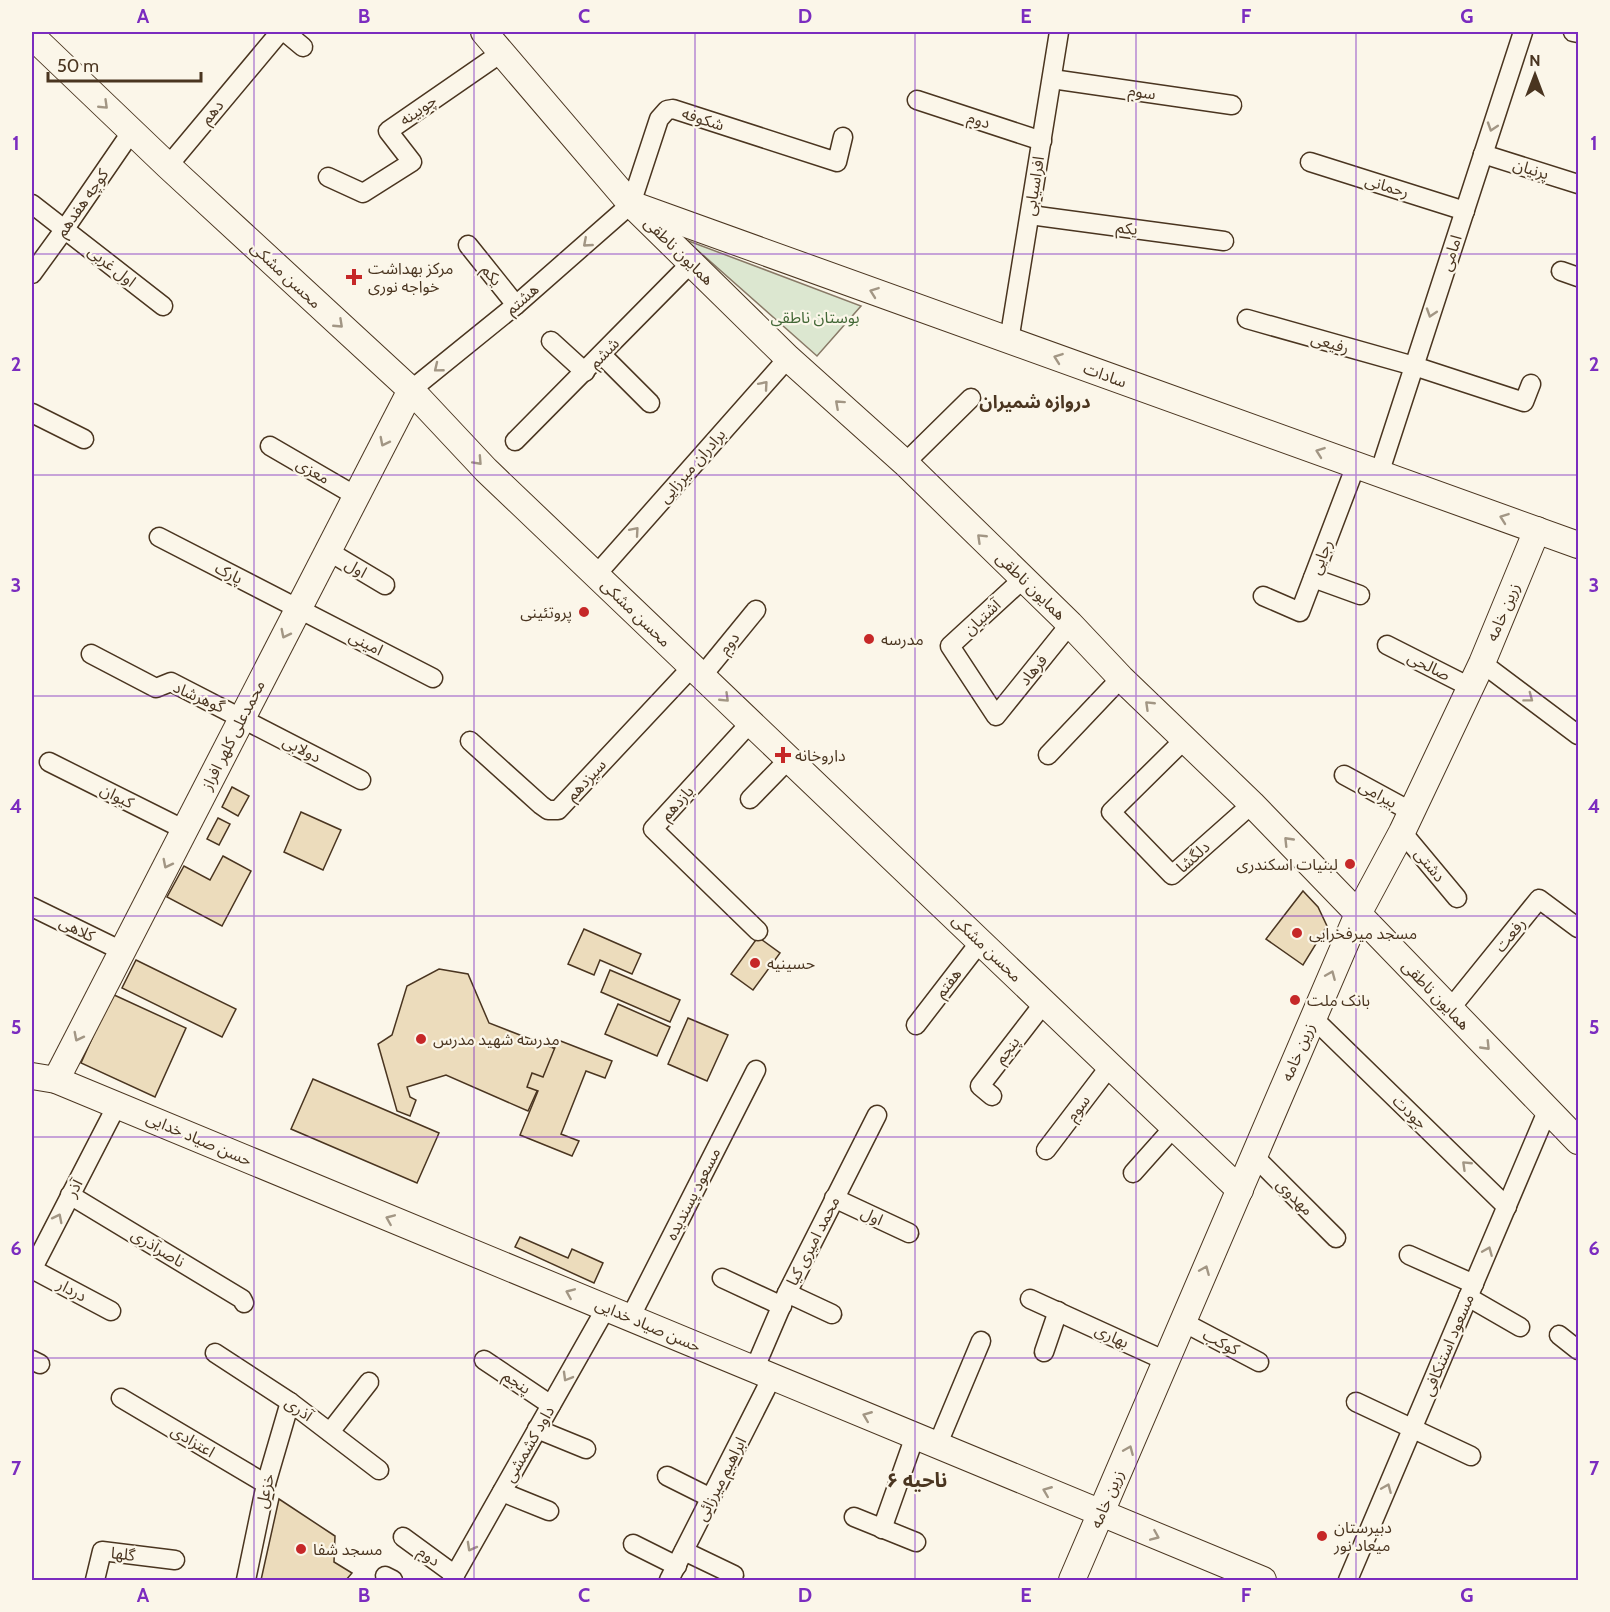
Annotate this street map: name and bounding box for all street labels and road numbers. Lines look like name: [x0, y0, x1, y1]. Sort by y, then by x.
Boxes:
street label: سوم: [1126, 81, 1157, 106]
street label: چوبینه: [396, 91, 441, 130]
street label: دهم: [196, 96, 230, 130]
street label: شکوفه: [680, 103, 726, 135]
street label: دوم: [964, 107, 993, 135]
street label: افراسیابی: [1020, 155, 1048, 217]
street label: پرنیان: [1510, 155, 1551, 185]
street label: کوچه هفدهم: [52, 165, 115, 242]
street label: رحمانی: [1363, 170, 1411, 202]
street label: همایون ناطقی: [640, 213, 718, 289]
street label: یکم: [1114, 217, 1139, 242]
street label: امامی: [1436, 232, 1466, 274]
street label: محسن مشکی: [247, 238, 325, 312]
street label: اول غربی: [84, 241, 140, 291]
street label: یکم: [475, 261, 506, 291]
street label: هشتم: [502, 279, 544, 321]
street label: رفیعی: [1309, 329, 1351, 357]
street label: ششم: [585, 334, 625, 374]
street label: سادات: [1081, 358, 1129, 392]
street label: برادران میرزایی: [655, 425, 729, 507]
street label: معزی: [293, 454, 333, 488]
street label: رجایی: [1306, 537, 1336, 577]
street label: همایون ناطقی: [992, 548, 1070, 624]
street label: اول: [341, 554, 370, 583]
street label: پارک: [211, 558, 246, 589]
street label: محسن مشکی: [597, 575, 675, 651]
street label: زرین خامه: [1482, 580, 1524, 644]
street label: آشتیان: [959, 594, 1005, 639]
street label: امینی: [346, 626, 386, 660]
street label: دوم: [715, 628, 746, 660]
street label: صالحی: [1405, 647, 1453, 685]
street label: فرهاد: [1015, 651, 1051, 689]
street label: گوهرشاد: [170, 677, 228, 717]
street label: محمدعلی کلهر افراز: [197, 677, 269, 794]
street label: دولابی: [280, 731, 324, 767]
street label: سیزدهم: [562, 755, 612, 807]
street label: بیرامی: [1356, 776, 1400, 812]
street label: کیوان: [97, 780, 137, 813]
street label: یازدهم: [656, 782, 700, 826]
street label: دلگشا: [1172, 837, 1214, 877]
street label: دشتی: [1411, 844, 1449, 886]
street label: محسن مشکی: [948, 910, 1026, 986]
street label: کلاهی: [56, 912, 98, 946]
street label: رفعت: [1491, 914, 1529, 956]
street label: همایون ناطقی: [1398, 956, 1474, 1034]
street label: هفتم: [931, 965, 968, 1003]
street label: زرین خامه: [1277, 1020, 1319, 1084]
street label: پنجم: [990, 1033, 1026, 1069]
street label: سوم: [1062, 1091, 1096, 1127]
street label: جودت: [1389, 1091, 1431, 1133]
street label: حسن صیاد خدایی: [143, 1108, 255, 1170]
street label: مسعود پسندیده: [662, 1145, 725, 1244]
street label: آذر: [61, 1175, 87, 1201]
street label: مهدوی: [1273, 1175, 1317, 1219]
street label: محمد امیری کیا: [782, 1193, 844, 1289]
street label: اول: [858, 1203, 886, 1230]
street label: ناصرآذری: [128, 1225, 188, 1271]
street label: دردار: [53, 1274, 90, 1306]
street label: مسعود استنکافی: [1418, 1291, 1478, 1399]
street label: حسن صیاد خدایی: [592, 1294, 704, 1356]
street label: بهاری: [1092, 1320, 1132, 1352]
street label: کوکب: [1200, 1325, 1243, 1359]
street label: پنجم: [498, 1366, 535, 1401]
street label: آذری: [281, 1393, 318, 1426]
street label: داود کشمشی: [500, 1403, 558, 1485]
street label: اعتزادی: [168, 1421, 218, 1461]
street label: ابراهیم میرزائی: [692, 1434, 753, 1526]
street label: زرین خامه: [1086, 1467, 1128, 1531]
street label: خزعل: [252, 1472, 278, 1510]
street label: دوم: [413, 1542, 444, 1573]
street label: گلها: [110, 1543, 137, 1565]

